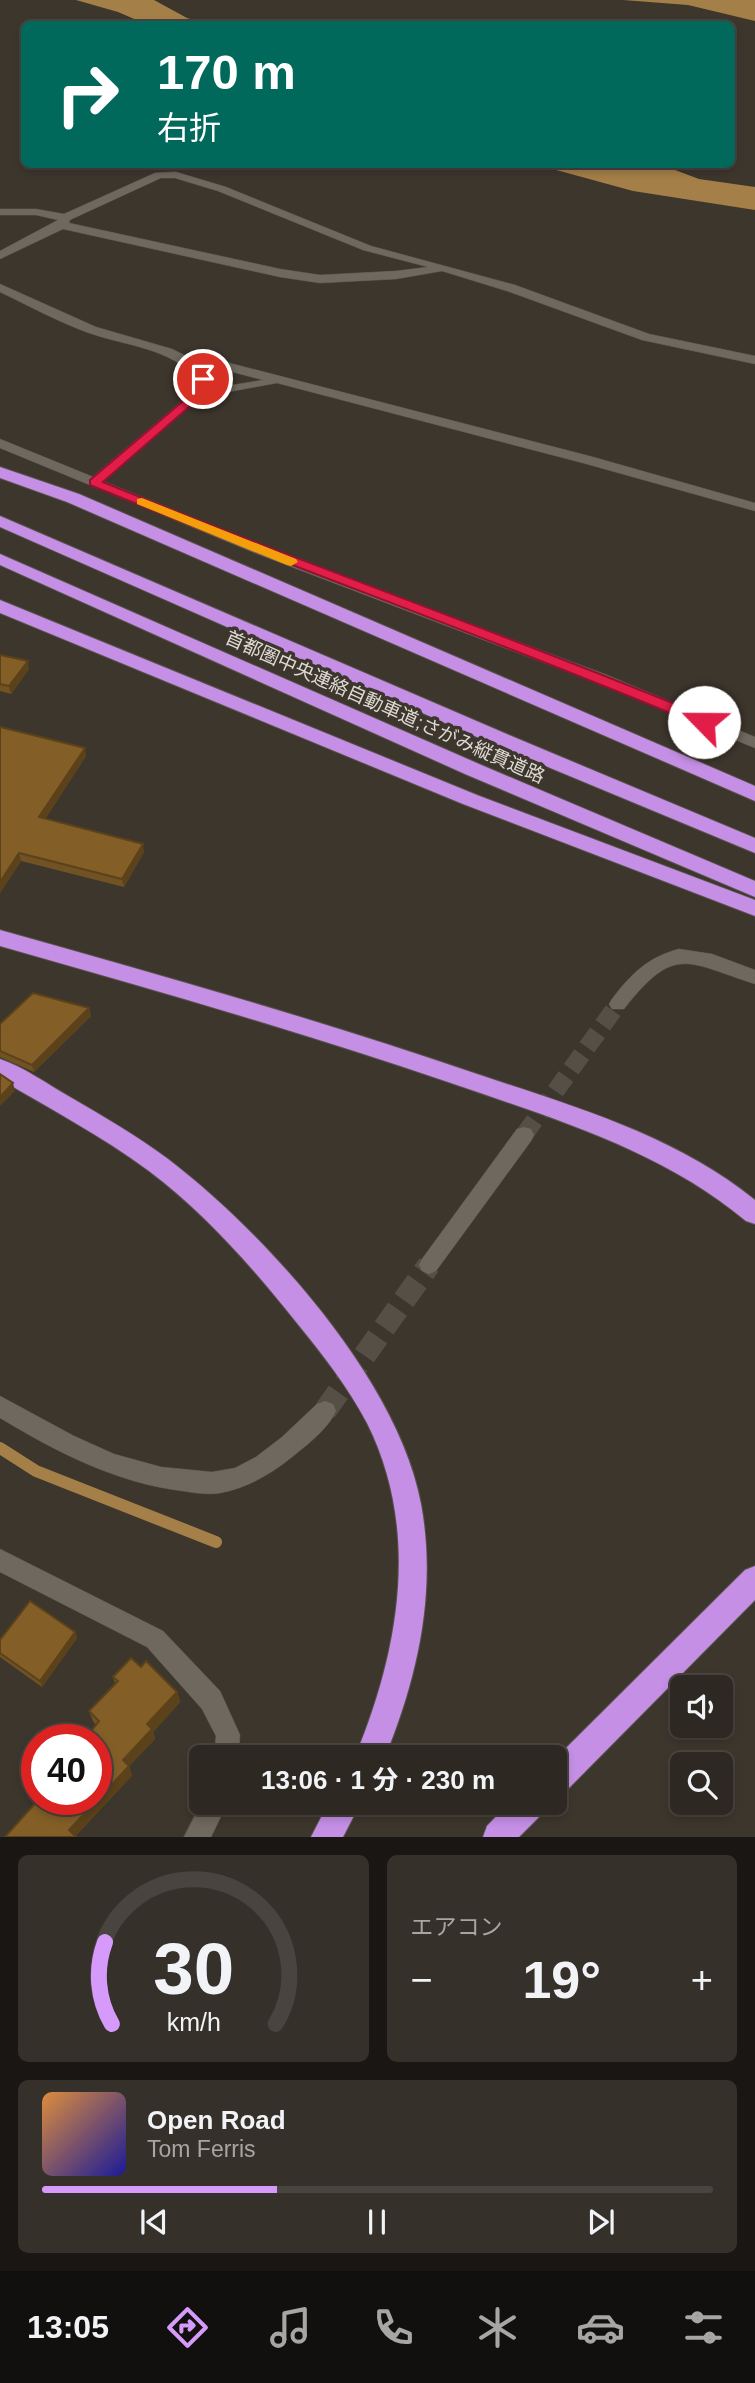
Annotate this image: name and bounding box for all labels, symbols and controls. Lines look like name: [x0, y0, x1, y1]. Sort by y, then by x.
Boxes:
text: 170 m: [157, 45, 296, 99]
icon: right: [42, 49, 133, 140]
text: 右折: [157, 110, 221, 146]
pin: [173, 349, 233, 409]
icon: arrive: [184, 360, 222, 398]
street label: 首都圏中央連絡自動車道;さがみ縦貫道路: [222, 627, 548, 787]
position arrow: [667, 685, 741, 759]
map controls: [670, 1675, 733, 1815]
button: sound: [670, 1675, 733, 1738]
speed limit sign: 40: [21, 1724, 112, 1815]
button: search: [670, 1752, 733, 1815]
text: 13:06 · 1 分 · 230 m: [261, 1765, 495, 1795]
text: エアコン: [411, 1914, 503, 1940]
text: 30: [153, 1929, 234, 2010]
text: 19°: [522, 1951, 601, 2009]
text: −: [411, 1959, 433, 2001]
text: +: [691, 1959, 713, 2001]
text: km/h: [166, 2008, 220, 2036]
text: Open Road: [147, 2105, 286, 2135]
text: Tom Ferris: [147, 2136, 256, 2162]
icon: previous: [135, 2203, 173, 2241]
icon: pause: [358, 2203, 396, 2241]
icon: next: [582, 2203, 620, 2241]
icon: directions: [163, 2303, 212, 2352]
icon: music: [266, 2303, 315, 2352]
icon: phone: [369, 2303, 418, 2352]
icon: climate: [473, 2303, 522, 2352]
icon: car: [576, 2303, 625, 2352]
icon: filters: [679, 2303, 728, 2352]
text: 13:05: [27, 2309, 109, 2345]

